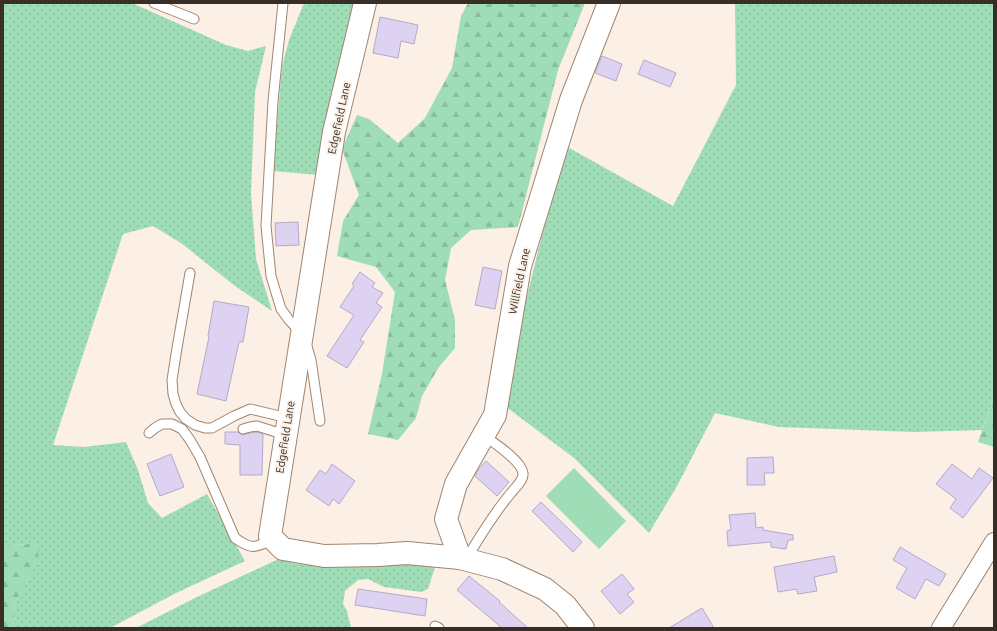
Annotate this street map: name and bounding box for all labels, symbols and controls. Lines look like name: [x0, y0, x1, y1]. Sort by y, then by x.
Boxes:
street label: Edgefield Lane: [326, 81, 352, 155]
street label: Willfield Lane: [506, 247, 532, 315]
street label: Edgefield Lane: [273, 400, 297, 474]

